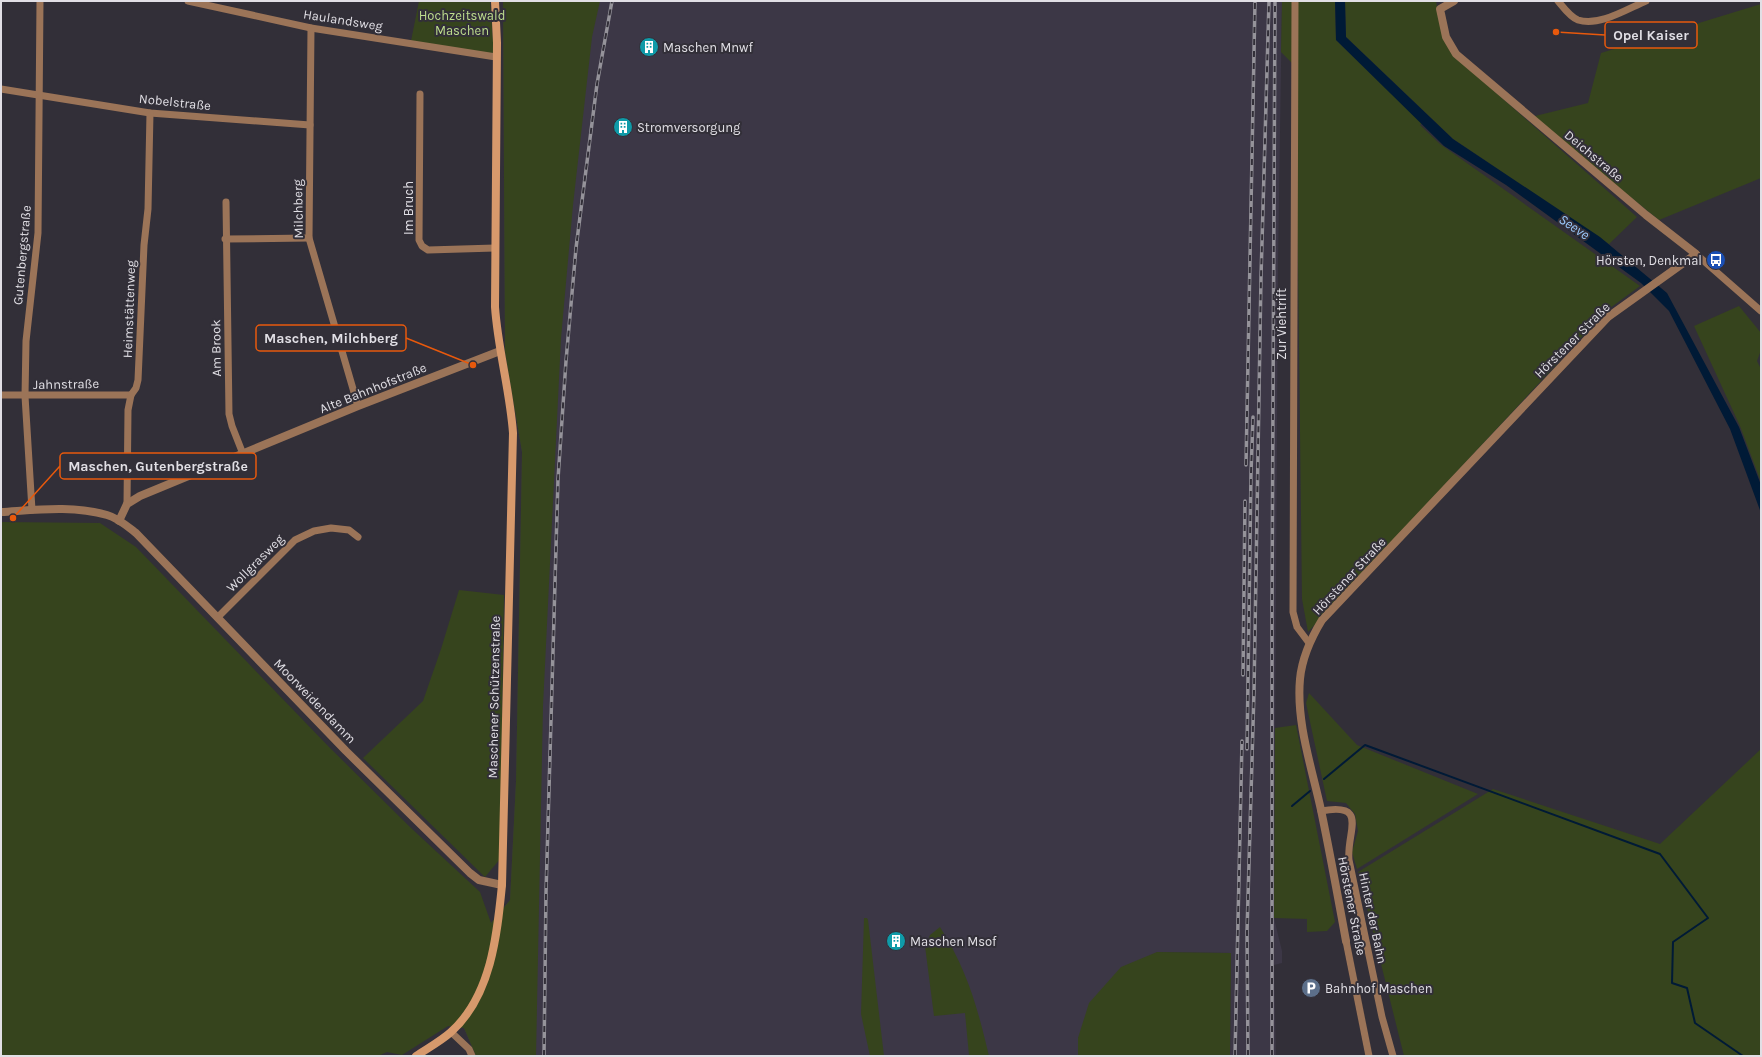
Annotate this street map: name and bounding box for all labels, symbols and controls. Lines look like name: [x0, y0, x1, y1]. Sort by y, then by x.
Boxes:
street label: Haulandsweg: [302, 6, 384, 34]
park label: Hochzeitswald Maschen: [419, 8, 505, 38]
callout: Opel Kaiser: [1605, 22, 1697, 48]
text: Opel Kaiser: [1613, 27, 1689, 44]
building icon: Maschen Mnwf: [638, 36, 660, 58]
place label: Maschen Mnwf: [663, 40, 753, 55]
street label: Nobelstraße: [138, 91, 212, 113]
building icon: Stromversorgung: [612, 116, 634, 138]
place label: Stromversorgung: [637, 120, 741, 135]
street label: Deichstraße: [1562, 127, 1627, 185]
street label: Milchberg: [290, 179, 306, 239]
street label: Im Bruch: [401, 181, 416, 235]
street label: Gutenbergstraße: [10, 204, 34, 306]
water label: Seeve: [1555, 211, 1593, 244]
bus stop icon: Hörsten, Denkmal: [1705, 249, 1727, 271]
place label: Hörsten, Denkmal: [1596, 253, 1702, 268]
street label: Heimstättenweg: [120, 259, 138, 358]
street label: Zur Viehtrift: [1274, 288, 1289, 360]
street label: Hörstener Straße: [1531, 299, 1613, 381]
street label: Am Brook: [208, 319, 224, 377]
callout: Maschen, Milchberg: [256, 325, 406, 351]
text: Maschen, Milchberg: [264, 330, 398, 347]
street label: Alte Bahnhofstraße: [317, 360, 429, 416]
street label: Jahnstraße: [33, 376, 100, 392]
callout: Maschen, Gutenbergstraße: [60, 453, 256, 479]
text: Maschen, Gutenbergstraße: [68, 458, 248, 475]
street label: Wollgrasweg: [223, 531, 287, 595]
street label: Hörstener Straße: [1309, 534, 1389, 618]
street label: Maschener Schützenstraße: [485, 615, 503, 778]
street label: Moorweidendamm: [271, 656, 359, 746]
street label: Hörstener Straße: [1335, 855, 1369, 957]
street label: Hinter der Bahn: [1356, 871, 1390, 965]
building icon: Maschen Msof: [885, 930, 907, 952]
place label: Maschen Msof: [910, 934, 997, 949]
parking icon: Bahnhof Maschen: [1300, 977, 1322, 999]
place label: Bahnhof Maschen: [1325, 981, 1433, 996]

